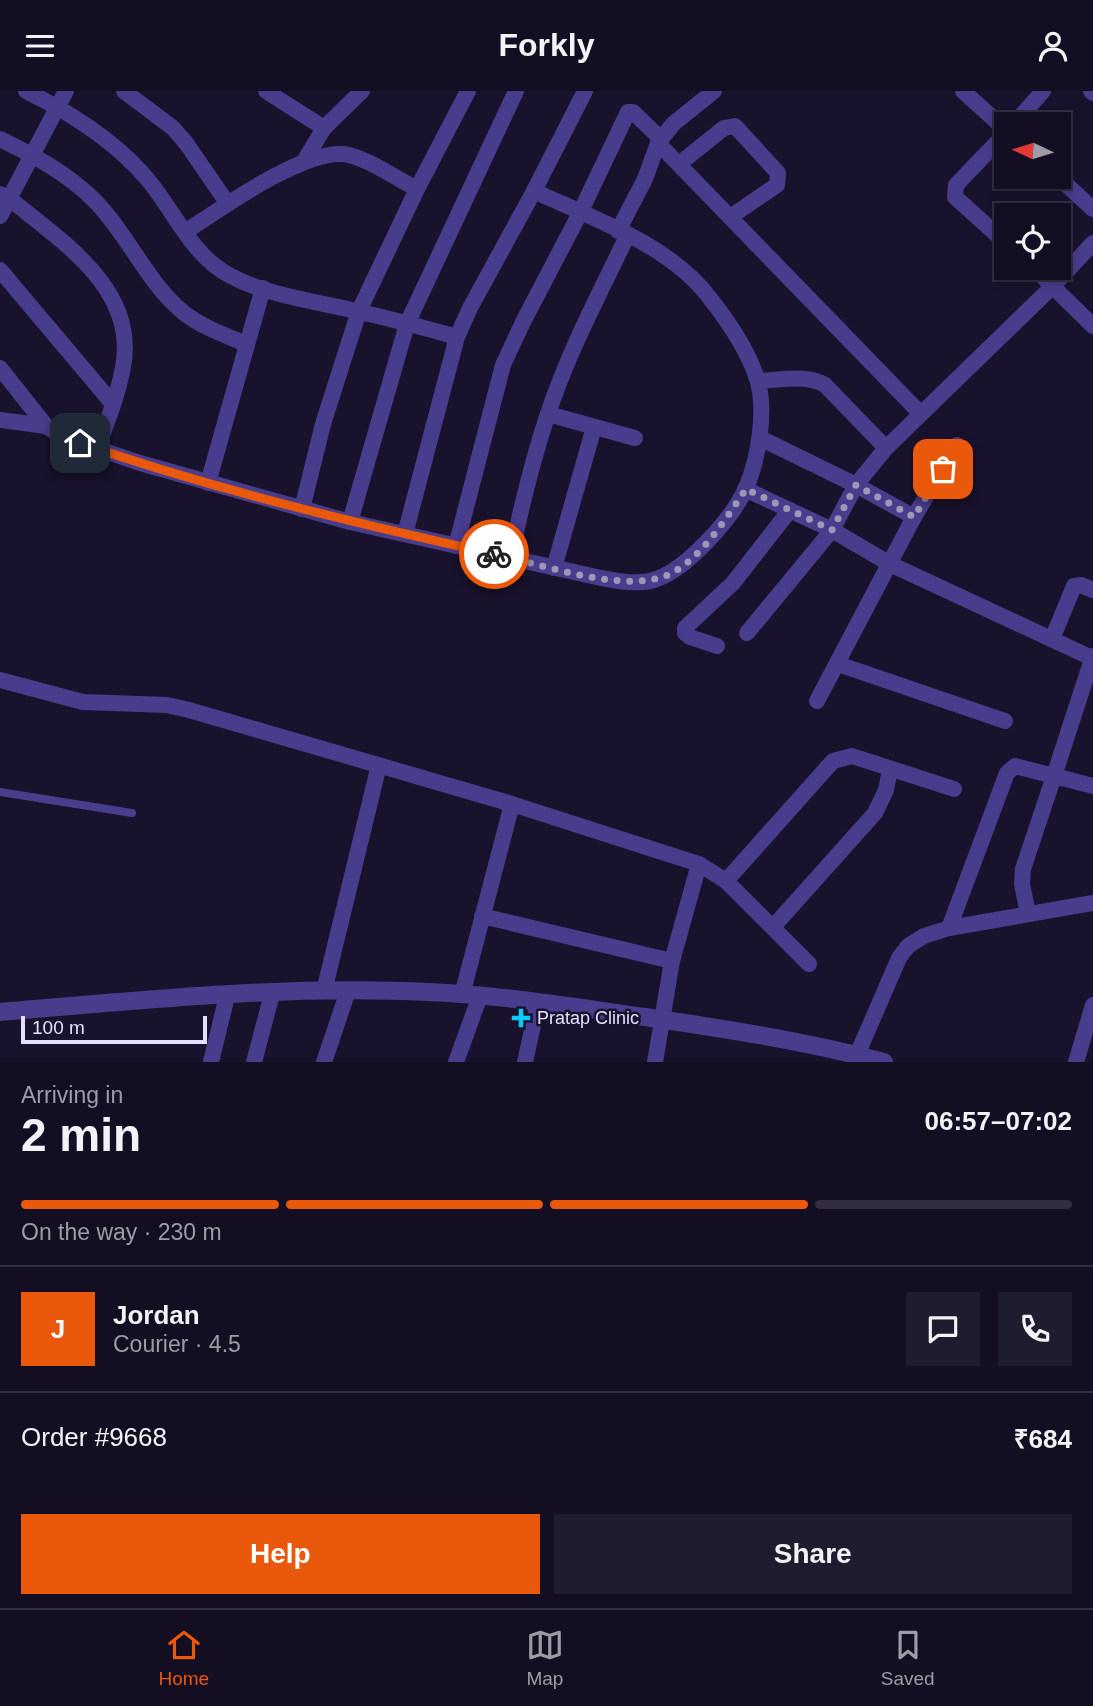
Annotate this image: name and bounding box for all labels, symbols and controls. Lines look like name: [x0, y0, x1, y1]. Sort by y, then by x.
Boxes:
icon: menu: [21, 27, 59, 65]
text: Forkly: [498, 27, 595, 63]
icon: person: [1034, 27, 1072, 65]
north arrow: [994, 112, 1071, 189]
map controls: [994, 112, 1071, 280]
button: locate: [994, 203, 1071, 280]
pin: [50, 413, 110, 473]
icon: home: [61, 424, 99, 462]
pin: [913, 439, 973, 499]
icon: bag: [924, 450, 962, 488]
courier: [459, 519, 529, 589]
icon: bike: [475, 535, 513, 573]
marker: Pratap Clinic: [511, 1008, 531, 1028]
place label: Pratap Clinic: [537, 1008, 639, 1028]
scale bar: [21, 1013, 206, 1045]
text: 100 m: [32, 1017, 85, 1038]
text: Arriving in: [21, 1082, 123, 1108]
text: 06:57–07:02: [925, 1106, 1072, 1136]
text: 2 min: [21, 1109, 141, 1161]
text: On the way · 230 m: [21, 1219, 222, 1245]
button: chat: [906, 1292, 980, 1366]
button: phone: [998, 1292, 1072, 1366]
text: Jordan: [113, 1300, 200, 1330]
text: J: [51, 1314, 65, 1344]
text: Courier · 4.5: [113, 1331, 241, 1357]
text: Order #9668: [21, 1422, 167, 1452]
text: ₹684: [1014, 1424, 1072, 1454]
button: Help: [21, 1514, 540, 1594]
button: Share: [554, 1514, 1072, 1594]
tab: Home: [158, 1626, 209, 1690]
tab: Map: [526, 1626, 564, 1690]
tab: Saved: [881, 1626, 935, 1690]

